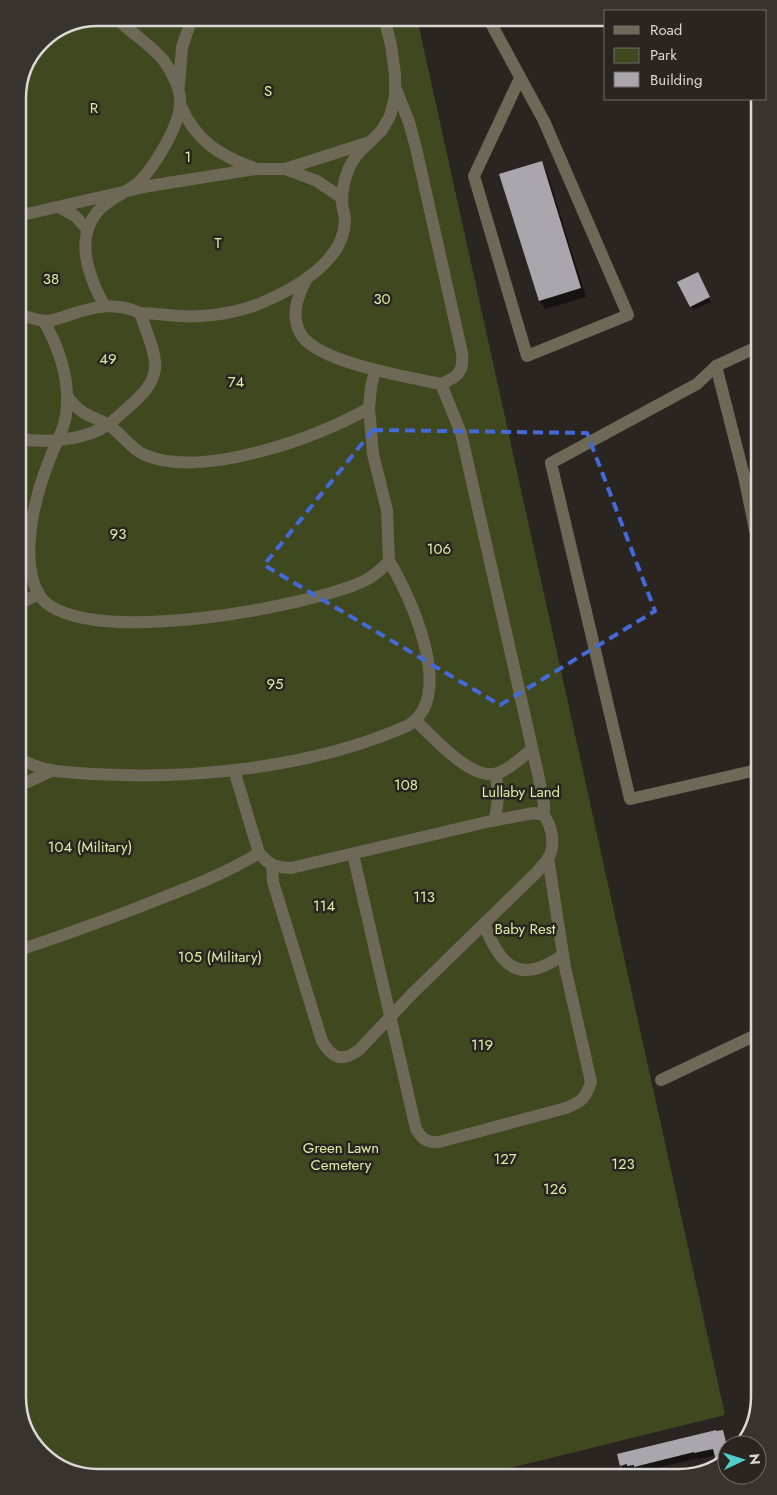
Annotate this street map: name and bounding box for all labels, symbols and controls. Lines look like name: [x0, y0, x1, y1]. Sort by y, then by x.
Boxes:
legend: [604, 10, 767, 100]
text: Road: [650, 19, 682, 41]
text: Park: [650, 44, 677, 66]
text: Building: [650, 69, 702, 91]
park label: S: [264, 80, 272, 102]
park label: R: [90, 97, 99, 119]
park label: 1: [185, 146, 191, 168]
park label: T: [215, 232, 222, 254]
park label: 38: [43, 268, 59, 290]
park label: 30: [373, 288, 391, 310]
park label: 49: [99, 348, 117, 370]
park label: 74: [228, 371, 245, 393]
park label: 93: [110, 523, 126, 545]
park label: 106: [427, 538, 451, 560]
park label: 95: [266, 673, 284, 695]
park label: 108: [394, 774, 418, 796]
park label: Lullaby Land: [482, 781, 560, 803]
park label: 104 (Military): [48, 836, 132, 858]
park label: 113: [413, 886, 435, 908]
park label: 114: [313, 895, 335, 917]
park label: Baby Rest: [495, 918, 556, 940]
park label: 105 (Military): [178, 946, 262, 968]
park label: 119: [471, 1034, 493, 1056]
park label: Green Lawn Cemetery: [303, 1137, 379, 1176]
park label: 127: [493, 1148, 517, 1170]
park label: 123: [611, 1153, 635, 1175]
park label: 126: [543, 1178, 567, 1200]
north arrow: [717, 1435, 767, 1485]
text: N: [745, 1453, 765, 1465]

